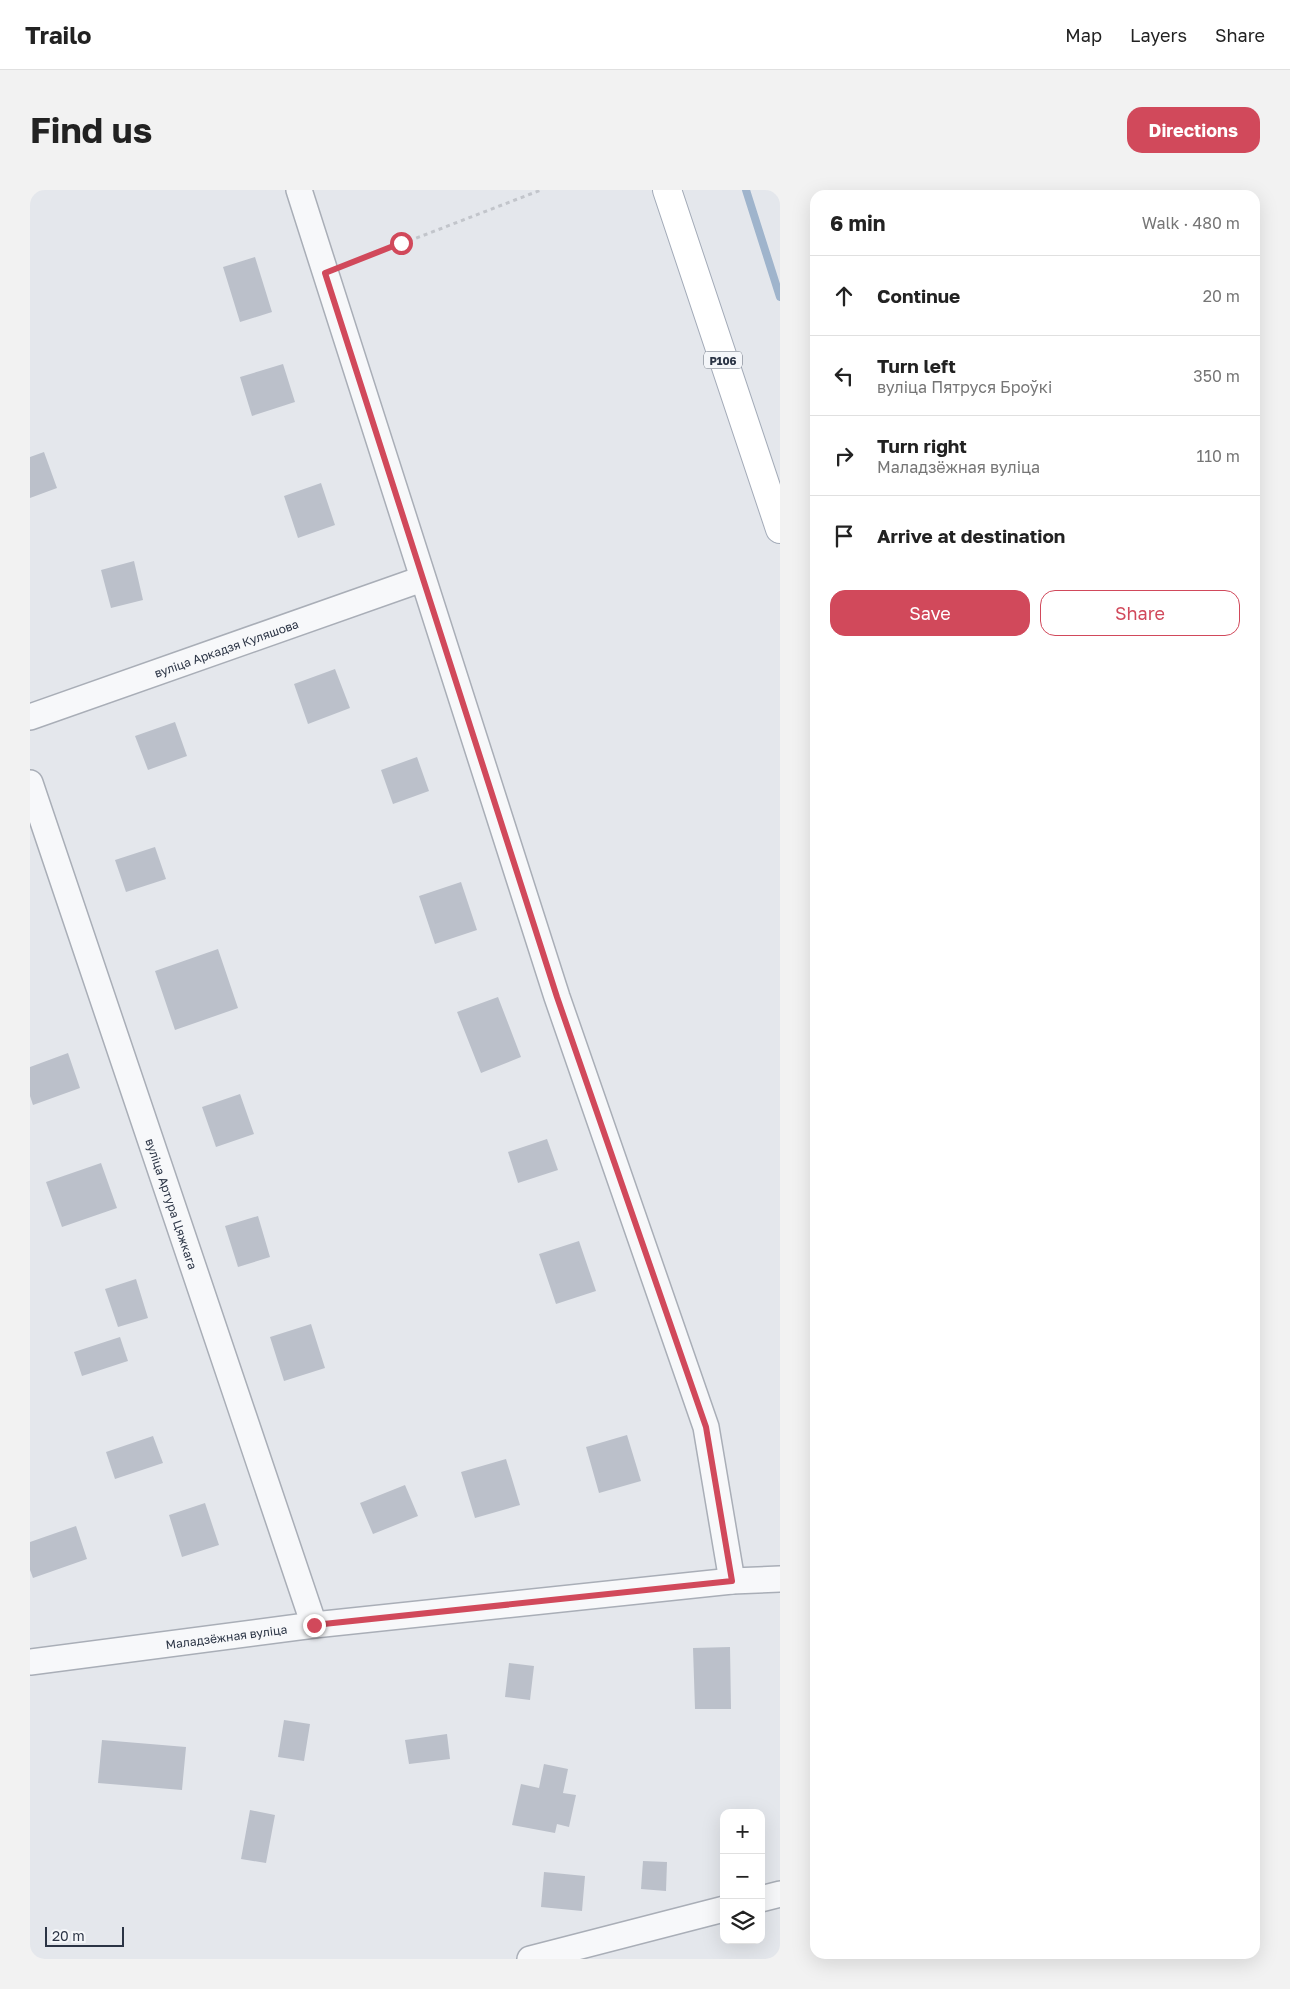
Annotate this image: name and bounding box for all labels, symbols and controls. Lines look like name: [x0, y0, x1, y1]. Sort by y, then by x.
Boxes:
text: Trailo: [25, 20, 91, 49]
text: Map: [1065, 24, 1102, 46]
text: Layers: [1130, 24, 1187, 46]
text: Share: [1215, 24, 1265, 46]
button: Directions: [1127, 107, 1260, 153]
text: Find us: [30, 109, 152, 151]
text: 6 min: [830, 210, 885, 236]
text: Walk · 480 m: [1142, 213, 1240, 233]
route start: [390, 232, 413, 255]
icon: ahead: [830, 282, 858, 310]
text: Continue: [877, 284, 960, 307]
text: 20 m: [1203, 286, 1240, 306]
road number: Р106: [704, 352, 742, 368]
text: Turn left: [877, 354, 956, 377]
icon: left: [830, 362, 858, 390]
text: 350 m: [1193, 366, 1240, 386]
text: вуліца Пятруся Броўкі: [877, 377, 1052, 397]
text: Turn right: [877, 434, 967, 457]
icon: right: [830, 442, 858, 470]
text: 110 m: [1196, 446, 1240, 466]
text: Маладзёжная вуліца: [877, 457, 1040, 477]
icon: arrive: [830, 522, 858, 550]
text: Arrive at destination: [877, 524, 1065, 547]
button: Save: [830, 590, 1030, 636]
button: Share: [1040, 590, 1240, 636]
street label: вуліца Аркадзя Куляшова: [152, 616, 300, 680]
street label: вуліца Артура Цяжкага: [143, 1136, 201, 1271]
route end: [303, 1614, 326, 1637]
street label: Маладзёжная вуліца: [165, 1621, 288, 1652]
map controls: [720, 1809, 765, 1944]
button: +: [720, 1809, 765, 1854]
button: −: [720, 1854, 765, 1899]
button: layers: [720, 1899, 765, 1944]
scale bar: [45, 1924, 124, 1947]
text: 20 m: [52, 1927, 85, 1944]

